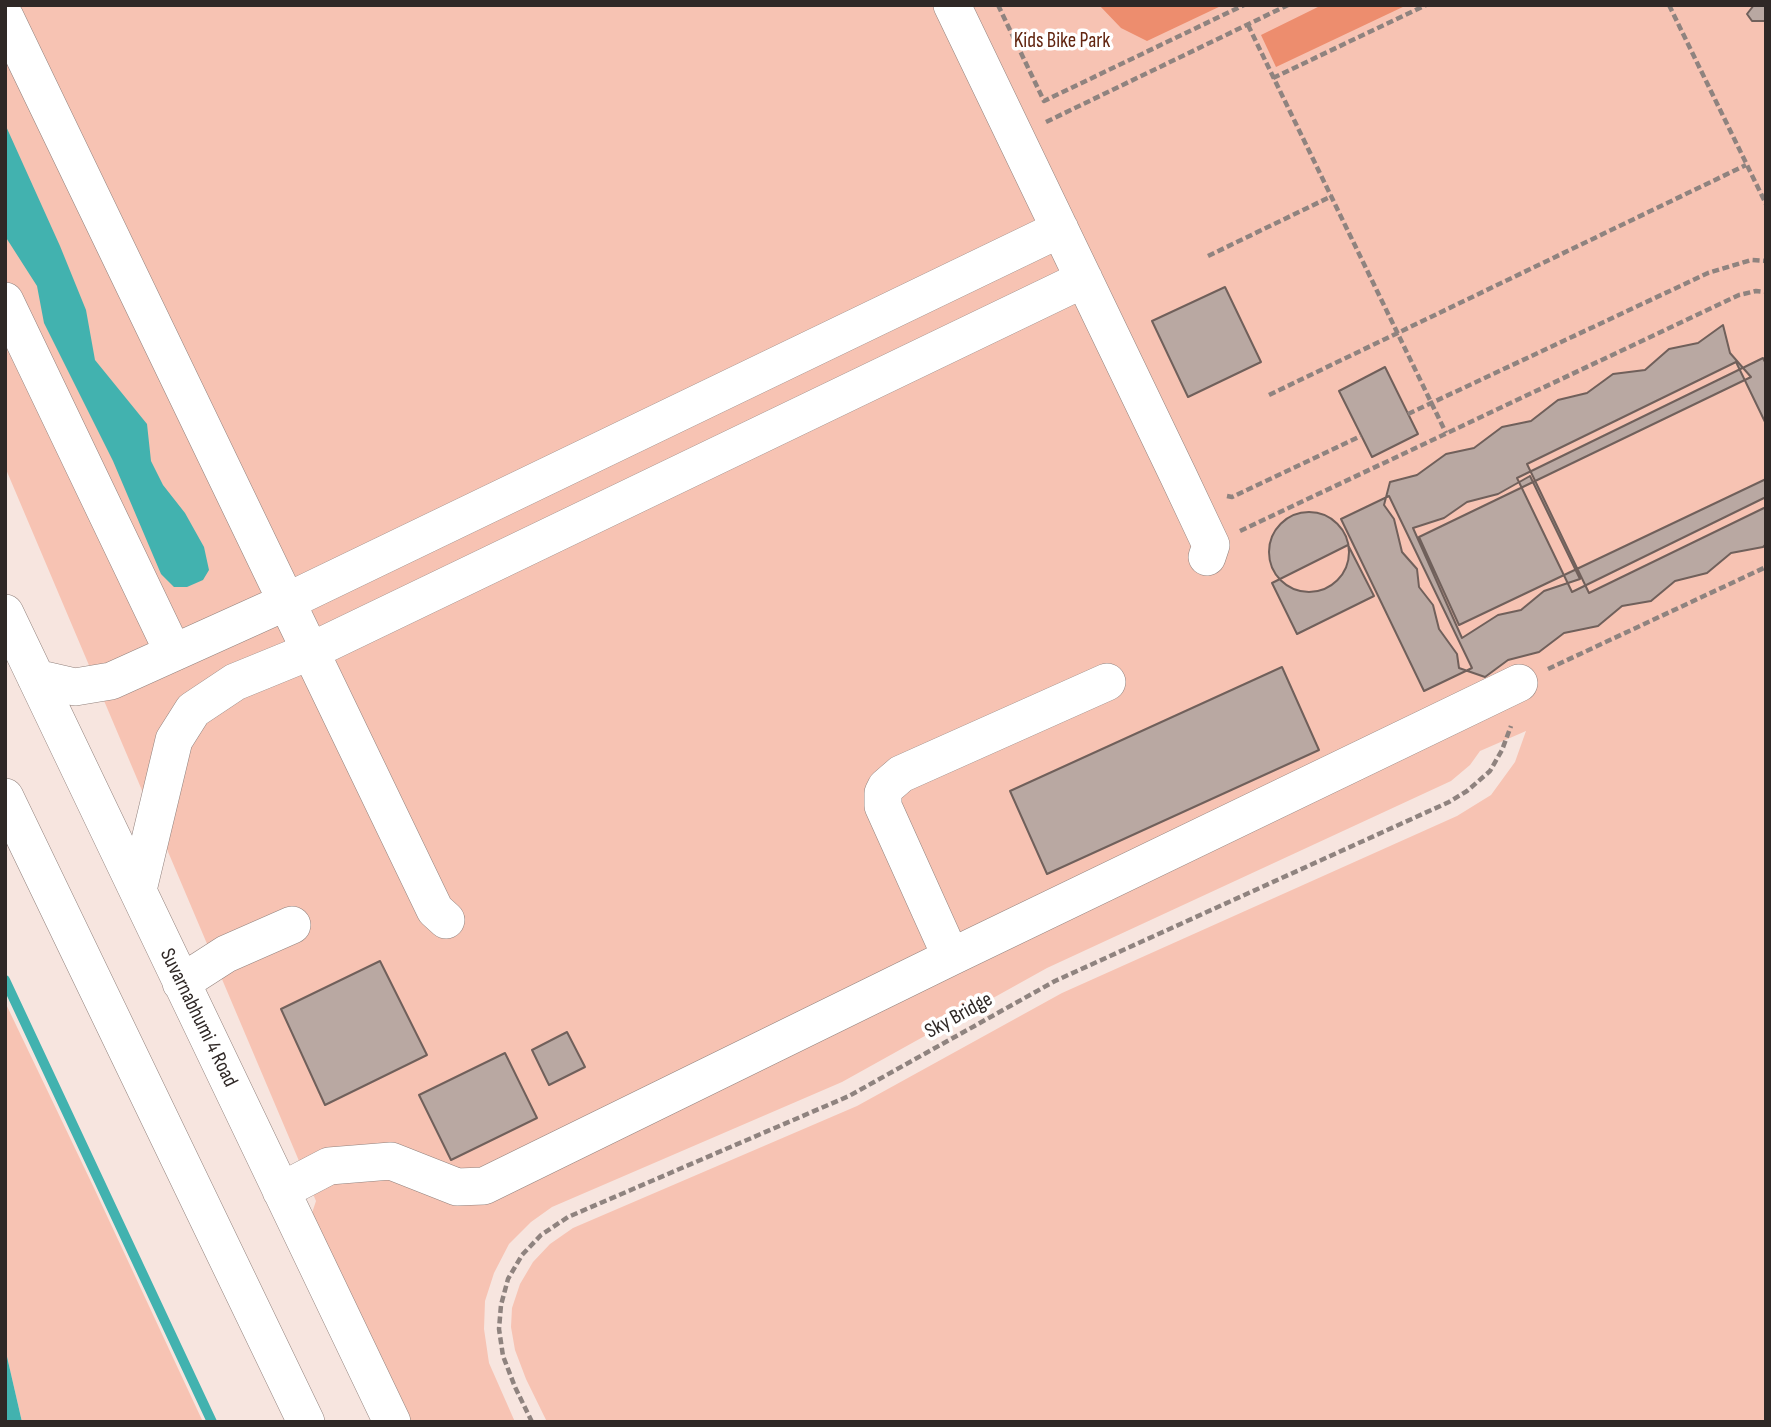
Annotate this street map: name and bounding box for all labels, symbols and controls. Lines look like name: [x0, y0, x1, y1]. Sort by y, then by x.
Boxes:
park label: Kids Bike Park: [1014, 29, 1110, 55]
street label: Suvarnabhumi 4 Road: [154, 945, 242, 1091]
street label: Sky Bridge: [921, 987, 997, 1045]

